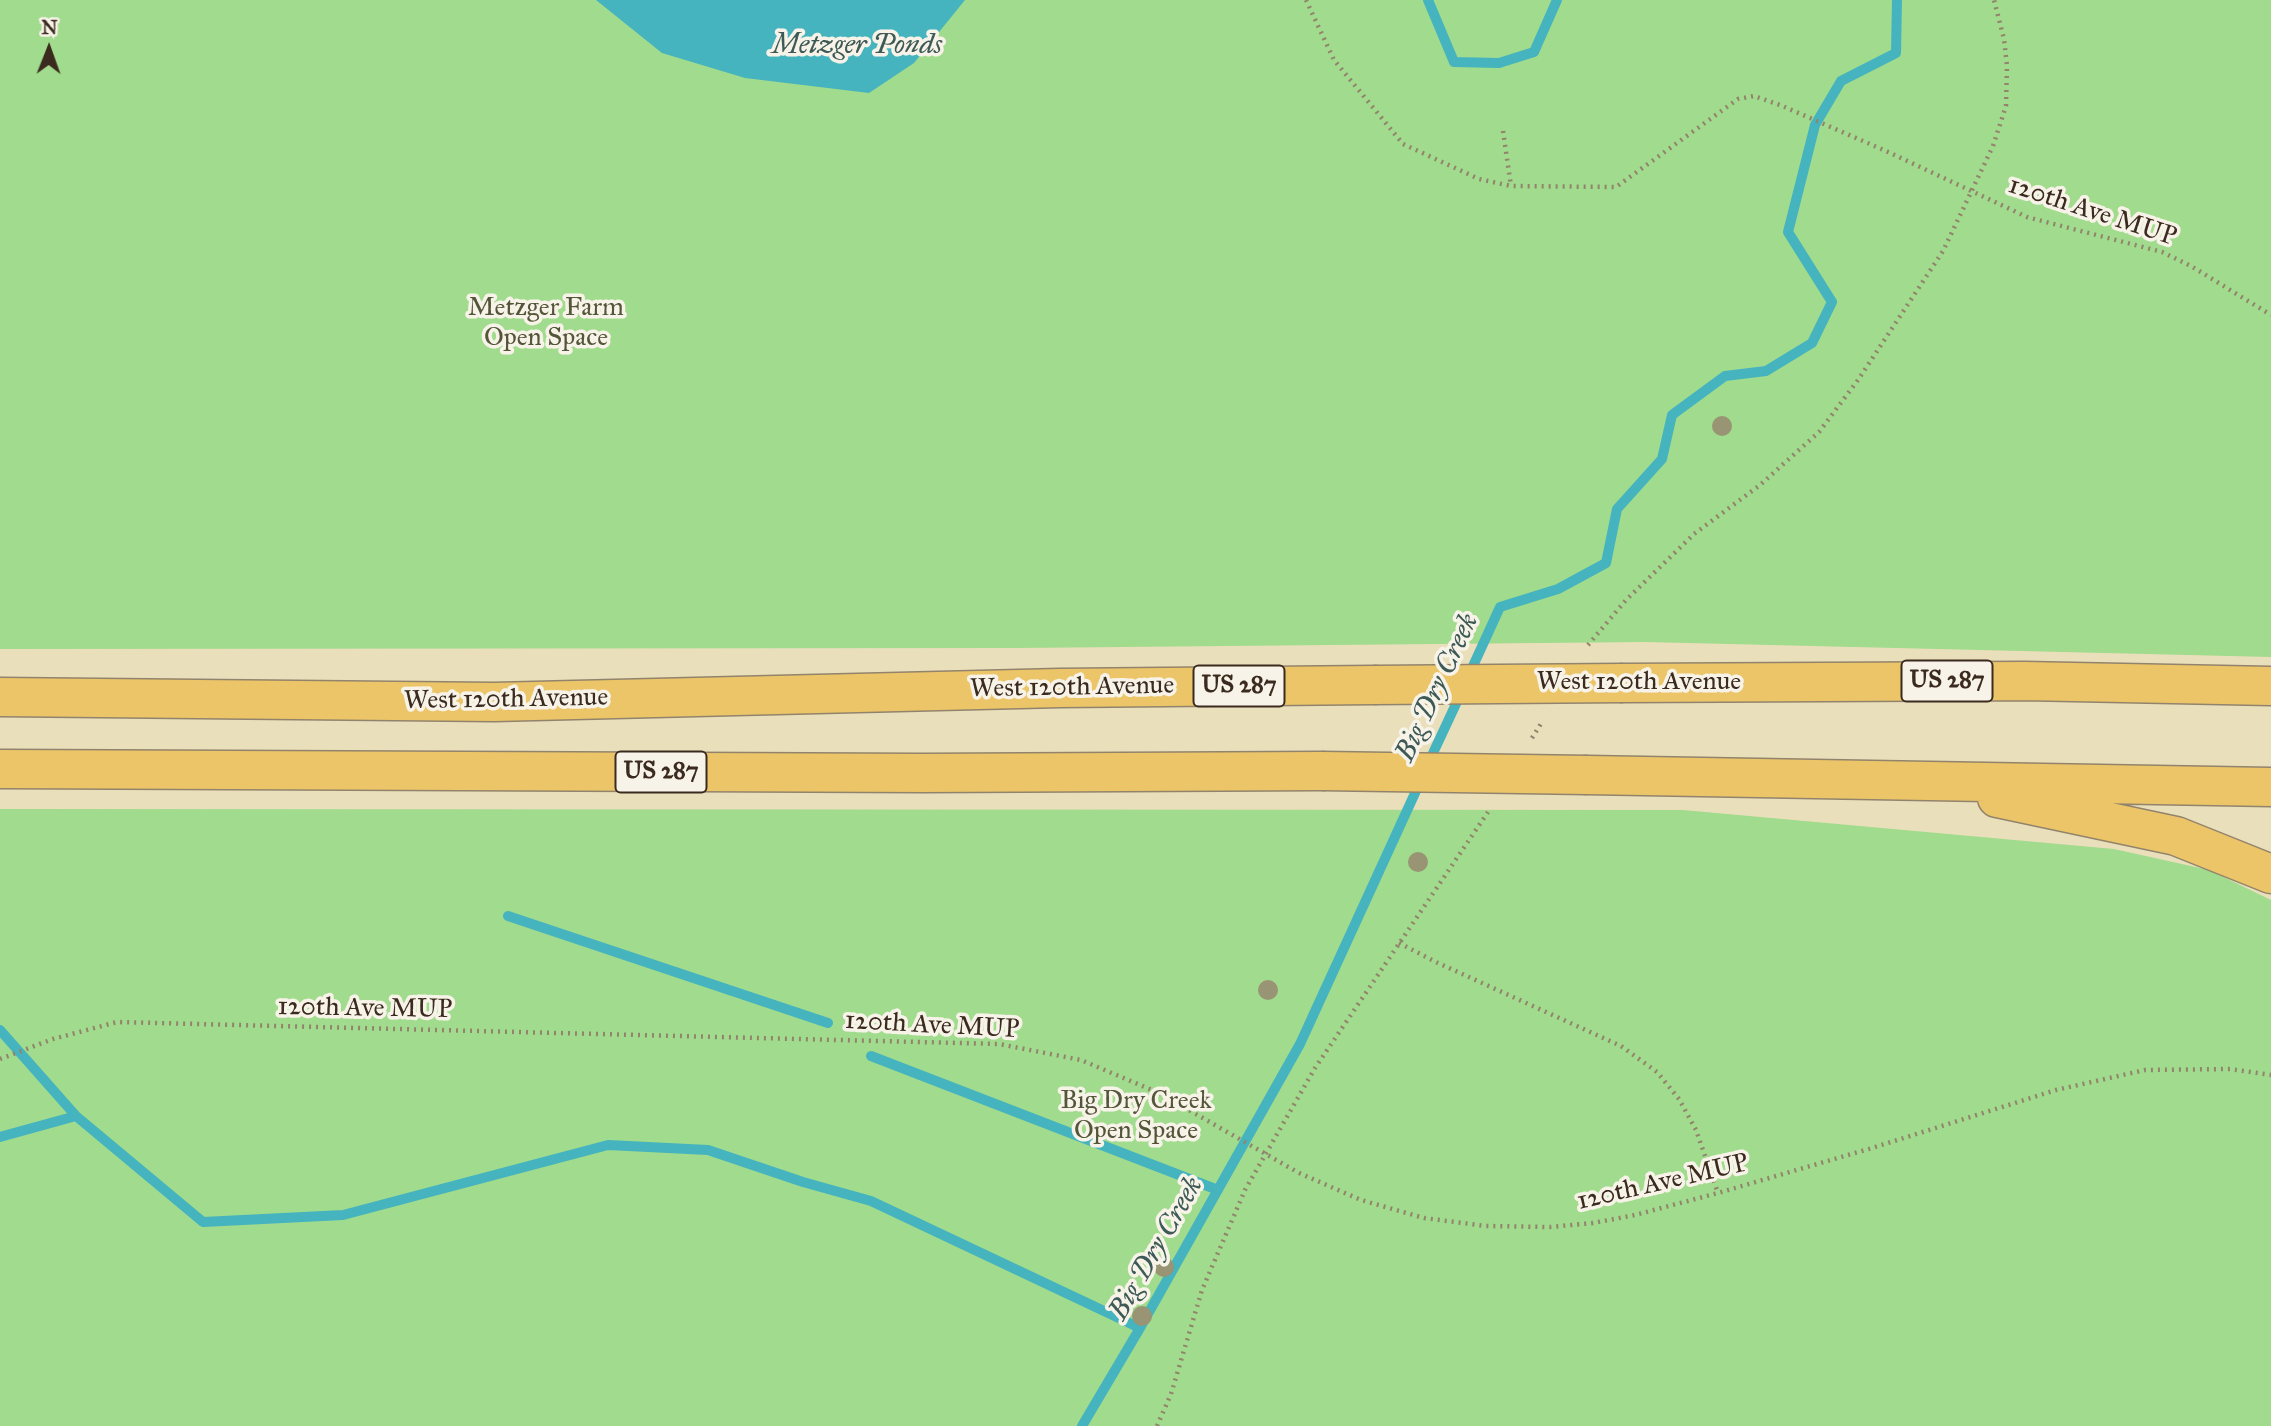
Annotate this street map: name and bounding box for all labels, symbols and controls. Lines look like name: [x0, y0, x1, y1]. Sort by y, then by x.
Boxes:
north arrow: [14, 14, 84, 84]
text: N: [41, 16, 58, 39]
water label: Metzger Ponds: [772, 29, 942, 63]
street label: 120th Ave MUP: [2004, 170, 2180, 254]
park label: Metzger Farm Open Space: [468, 293, 624, 354]
water label: Big Dry Creek: [1389, 609, 1487, 767]
road number: US 287: [1902, 660, 1993, 702]
road number: US 287: [1194, 666, 1284, 706]
street label: West 120th Avenue: [1537, 667, 1741, 699]
street label: West 120th Avenue: [970, 671, 1174, 705]
street label: West 120th Avenue: [404, 683, 608, 717]
road number: US 287: [616, 752, 706, 792]
street label: 120th Ave MUP: [277, 992, 453, 1026]
street label: 120th Ave MUP: [844, 1006, 1020, 1046]
park label: Big Dry Creek Open Space: [1061, 1086, 1211, 1148]
street label: 120th Ave MUP: [1574, 1148, 1752, 1218]
water label: Big Dry Creek: [1103, 1172, 1211, 1326]

